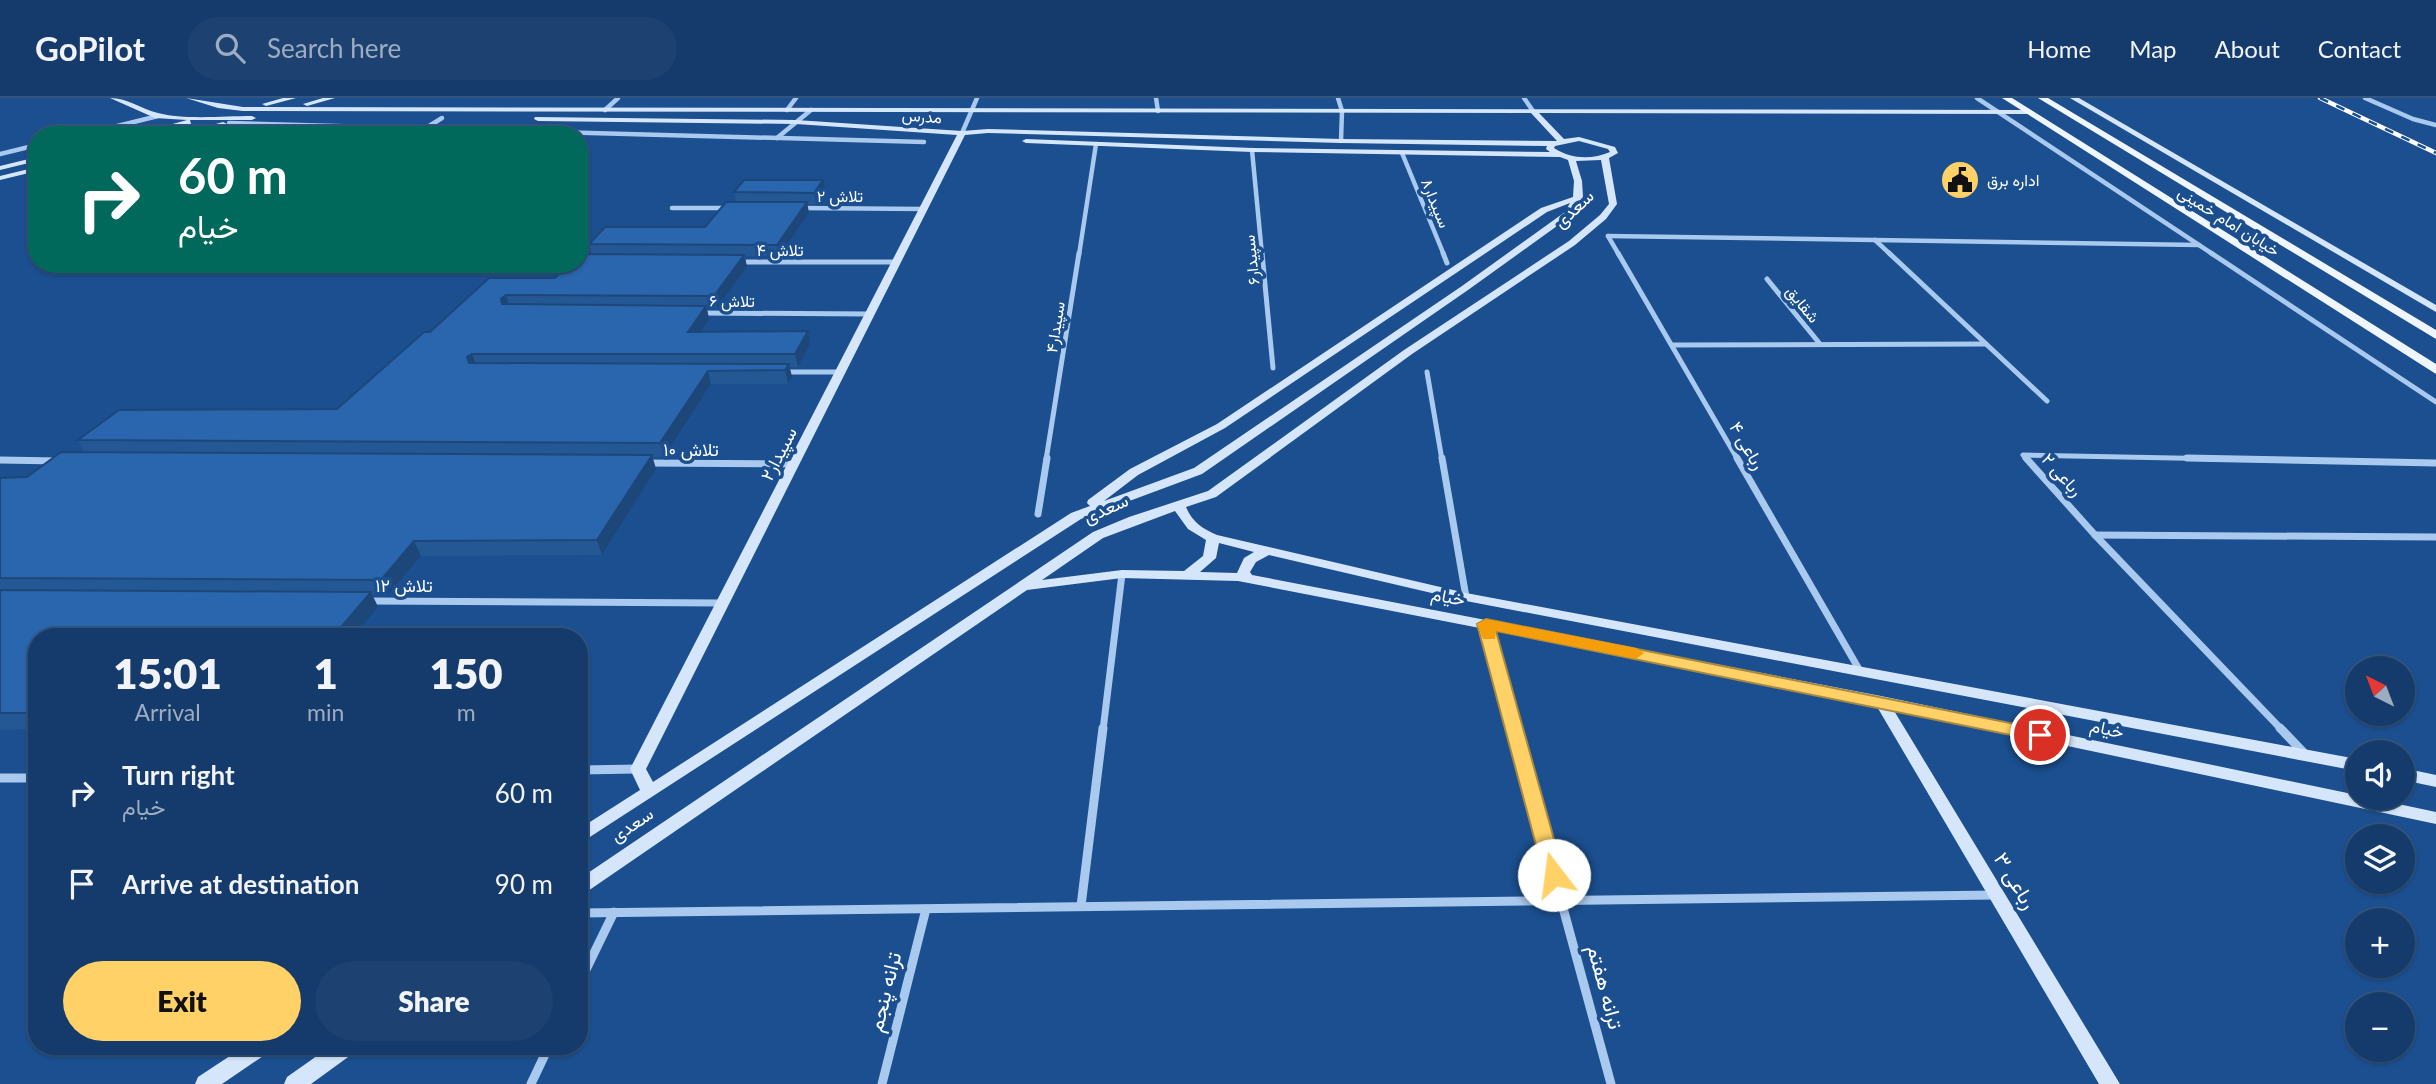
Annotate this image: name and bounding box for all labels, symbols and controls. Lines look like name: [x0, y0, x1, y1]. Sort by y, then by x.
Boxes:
search box: [187, 17, 677, 80]
text: GoPilot: [35, 28, 145, 68]
icon: search: [211, 29, 249, 67]
text: Search here: [267, 32, 401, 64]
text: Home: [2027, 34, 2091, 63]
text: Map: [2129, 34, 2177, 63]
text: About: [2215, 34, 2280, 63]
text: Contact: [2318, 34, 2401, 63]
street label: مدرس: [901, 105, 943, 128]
text: 60 m: [178, 146, 288, 204]
icon: right: [63, 154, 154, 245]
public building icon: اداره برق: [1939, 159, 1981, 201]
place label: اداره برق: [1987, 170, 2039, 191]
street label: سپیدار۸: [1415, 175, 1455, 232]
street label: خیابان امام خمینی: [2174, 182, 2284, 261]
street label: سعدی: [1549, 184, 1599, 233]
street label: تلاش ۲: [817, 186, 863, 207]
text: خیام: [178, 206, 238, 245]
street label: سپیدار۶: [1238, 234, 1266, 286]
street label: تلاش ۴: [756, 240, 804, 261]
street label: شقایق: [1781, 281, 1824, 327]
street label: تلاش ۶: [709, 291, 755, 312]
street label: سپیدار۴: [1041, 300, 1071, 354]
street label: رباعی ۴: [1725, 418, 1770, 474]
street label: سپیدار۲: [755, 423, 803, 485]
street label: تلاش ۱۰: [663, 438, 719, 461]
street label: رباعی ۲: [2037, 448, 2088, 501]
street label: سعدی: [1080, 489, 1132, 529]
street label: تلاش ۱۲: [375, 574, 433, 597]
street label: خیام: [1429, 582, 1467, 612]
text: 15:01: [113, 648, 222, 698]
text: 1: [314, 648, 338, 698]
text: 150: [430, 648, 503, 698]
north arrow: [2345, 656, 2415, 726]
map controls: [2345, 656, 2415, 1062]
text: Arrival: [134, 698, 201, 726]
text: min: [307, 698, 344, 726]
text: m: [457, 698, 476, 726]
pin: [2010, 705, 2070, 765]
street label: خیام: [2088, 714, 2126, 744]
icon: arrive: [2021, 716, 2059, 754]
button: sound: [2345, 740, 2415, 810]
text: Turn right: [122, 759, 235, 791]
icon: right: [63, 774, 101, 812]
text: 60 m: [495, 777, 553, 809]
text: خیام: [122, 792, 165, 820]
street label: سعدی: [606, 802, 658, 847]
button: layers: [2345, 824, 2415, 894]
position arrow: [1517, 838, 1591, 912]
street label: رباعی ۳: [1988, 847, 2043, 914]
icon: arrive: [63, 865, 101, 903]
text: Arrive at destination: [122, 868, 359, 900]
text: 90 m: [495, 868, 553, 900]
button: +: [2345, 908, 2415, 978]
street label: ترانه هفتم: [1580, 942, 1630, 1032]
street label: ترانه پنجم: [862, 949, 908, 1035]
button: Exit: [63, 961, 301, 1041]
button: Share: [315, 961, 553, 1041]
button: −: [2345, 992, 2415, 1062]

